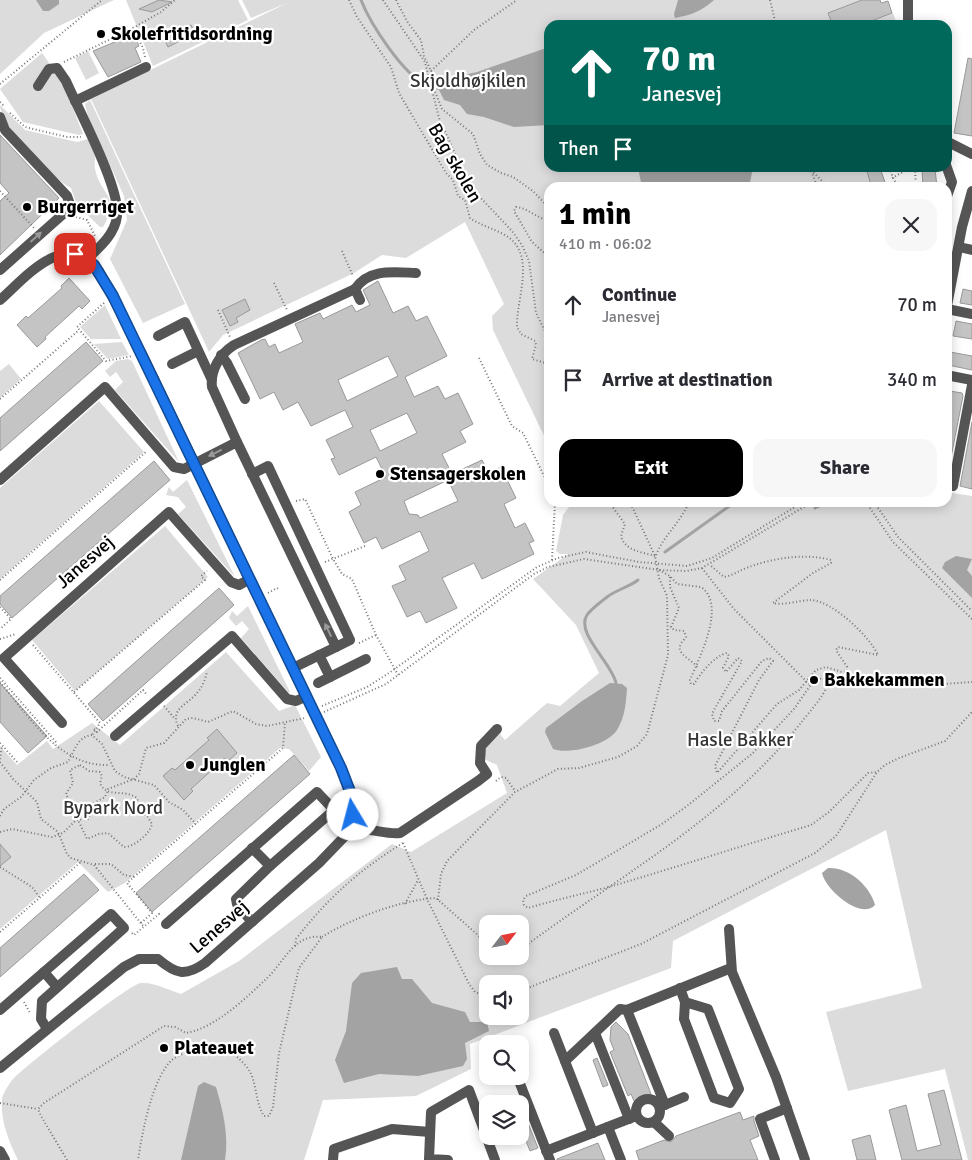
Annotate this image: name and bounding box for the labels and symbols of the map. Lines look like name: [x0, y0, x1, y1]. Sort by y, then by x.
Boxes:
place label: Skolefritidsordning: [111, 22, 273, 46]
marker: Skolefritidsordning: [95, 28, 107, 40]
park label: Skjoldhøjkilen: [410, 69, 526, 93]
street label: Bag skolen: [423, 119, 487, 207]
place label: Burgerriget: [37, 195, 134, 219]
marker: Burgerriget: [21, 201, 33, 213]
one-way arrow: [29, 231, 42, 242]
pin: [54, 233, 96, 275]
one-way arrow: [208, 449, 223, 457]
place label: Stensagerskolen: [390, 462, 526, 486]
marker: Stensagerskolen: [374, 468, 386, 480]
street label: Janesvej: [51, 530, 119, 594]
one-way arrow: [324, 623, 332, 637]
place label: Bakkekammen: [824, 668, 945, 692]
marker: Bakkekammen: [808, 674, 820, 686]
park label: Hasle Bakker: [687, 728, 793, 752]
place label: Junglen: [200, 753, 266, 777]
marker: Junglen: [184, 759, 196, 771]
position arrow: [326, 788, 378, 840]
park label: Bypark Nord: [63, 796, 163, 820]
street label: Lenesvej: [185, 895, 253, 959]
north arrow: [479, 915, 529, 965]
place label: Plateauet: [174, 1036, 254, 1060]
marker: Plateauet: [158, 1042, 170, 1054]

